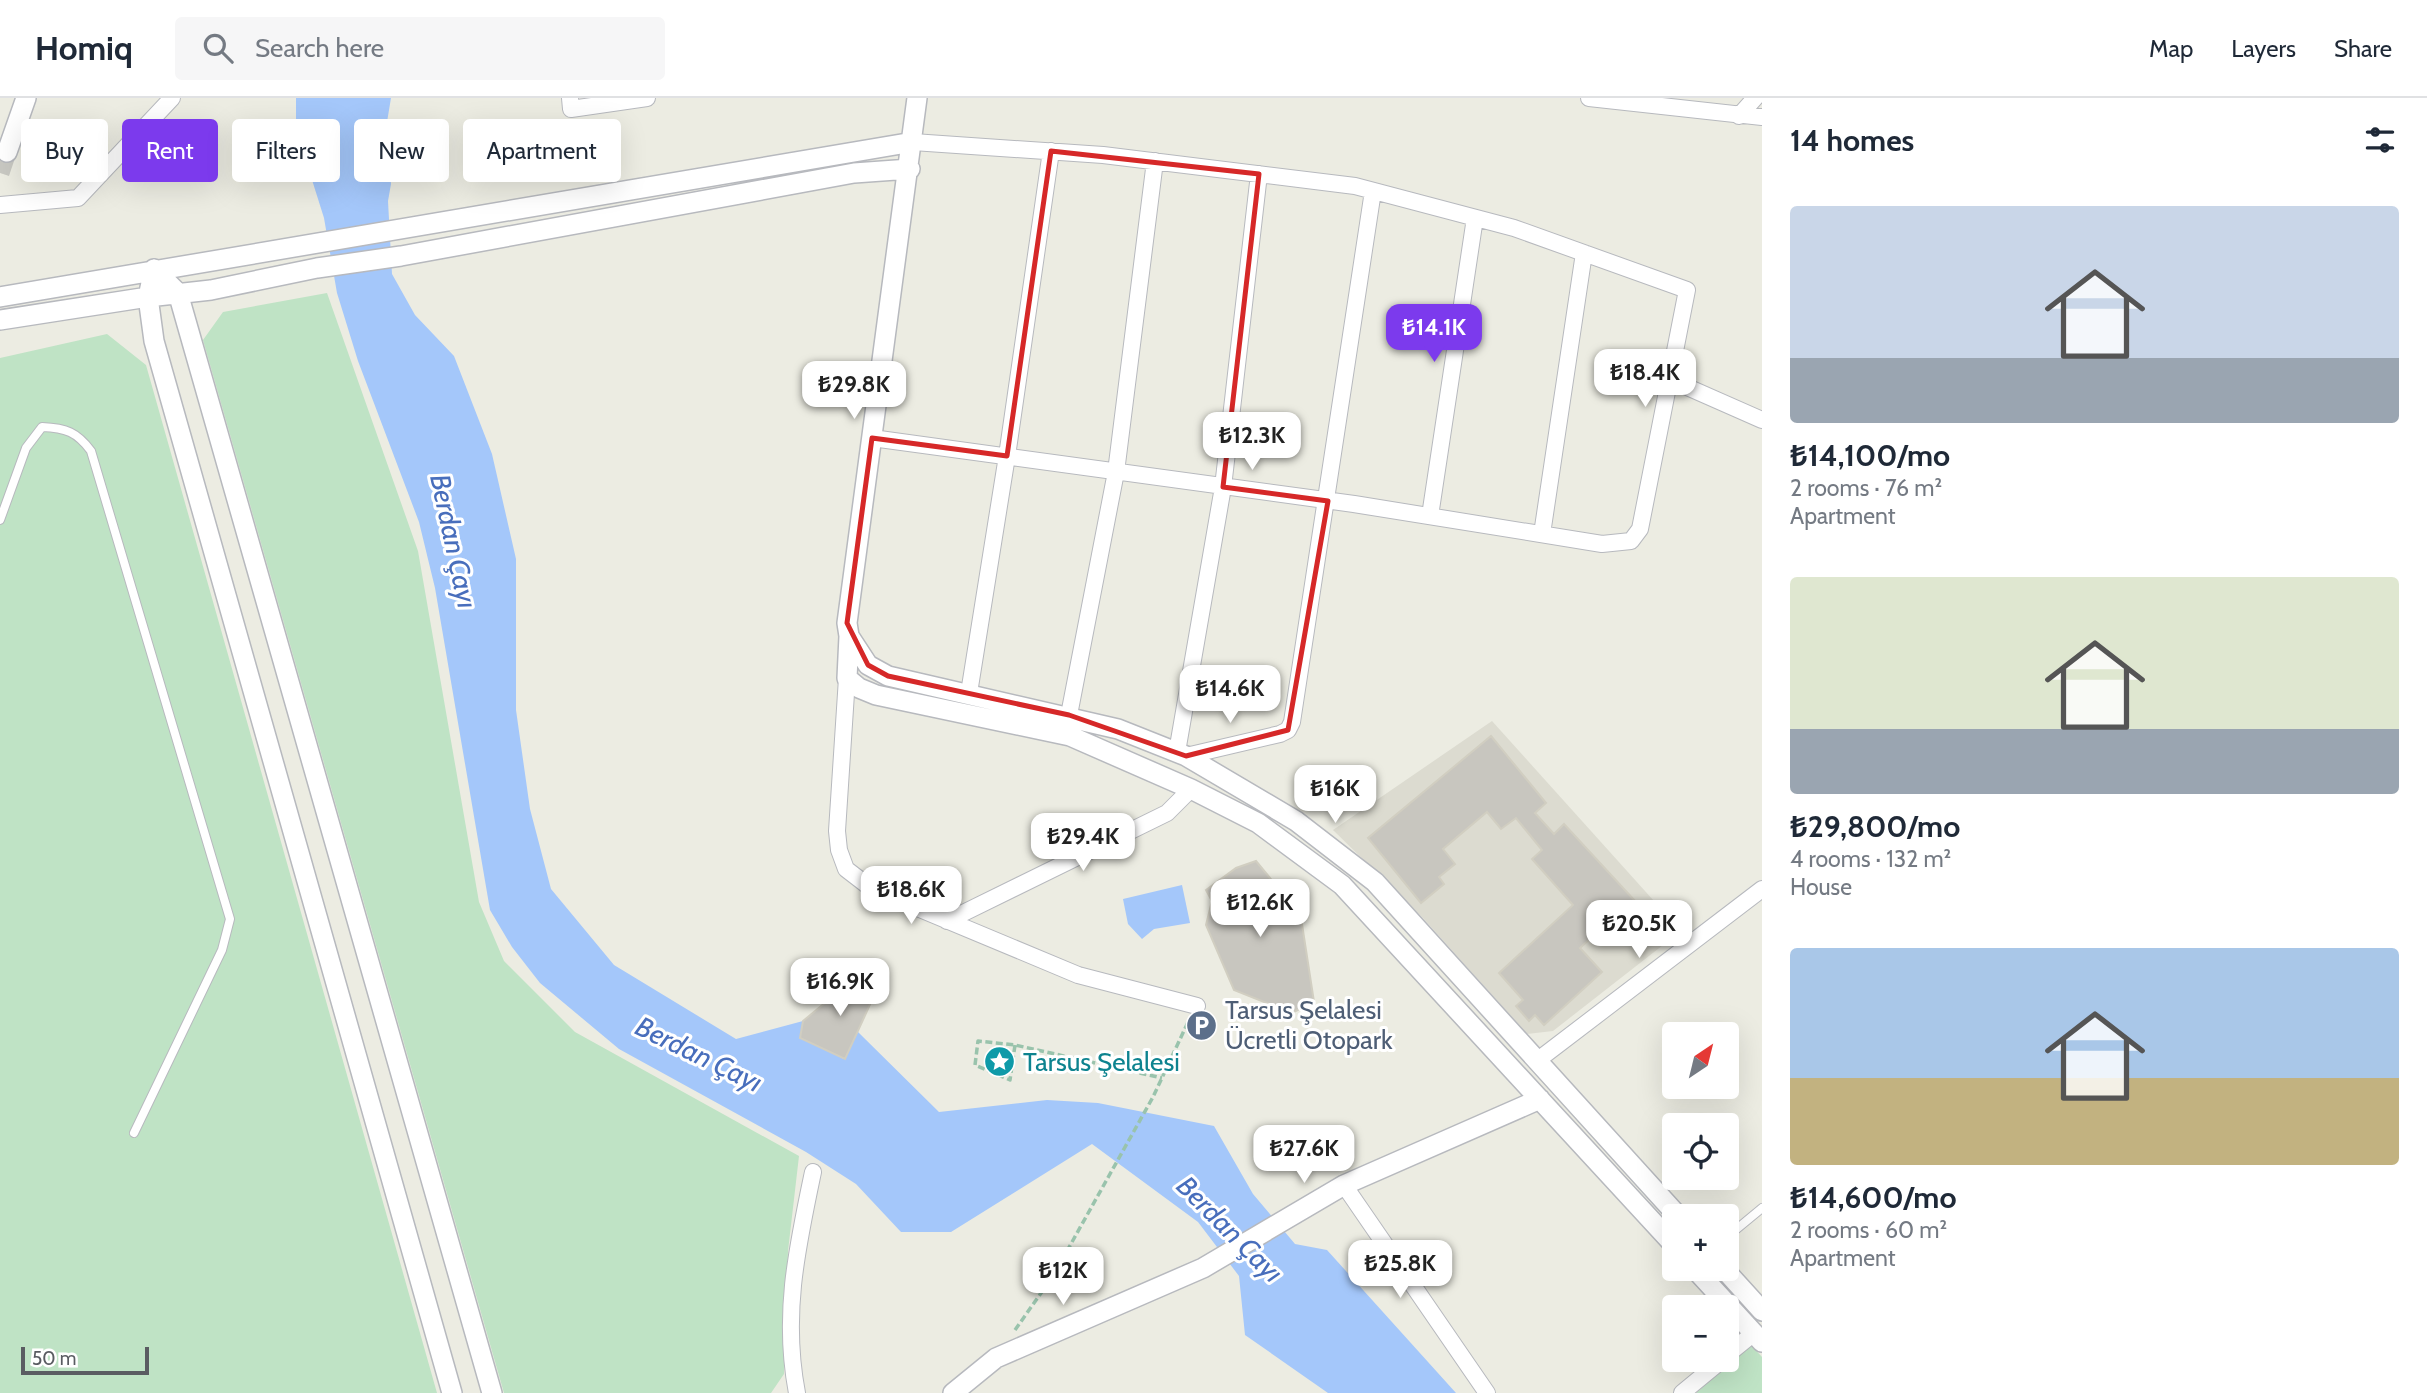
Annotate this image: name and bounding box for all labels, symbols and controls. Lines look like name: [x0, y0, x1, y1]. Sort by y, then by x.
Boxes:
search box: [175, 17, 665, 80]
text: Homiq: [35, 28, 133, 68]
icon: search: [199, 29, 237, 67]
text: Search here: [255, 32, 384, 64]
text: Map: [2149, 34, 2193, 63]
text: Layers: [2231, 34, 2296, 63]
text: Share: [2334, 34, 2392, 63]
chip: Buy: [21, 119, 108, 182]
chip: Rent: [122, 119, 218, 182]
chip: Filters: [232, 119, 340, 182]
chip: New: [354, 119, 449, 182]
chip: Apartment: [463, 119, 621, 182]
icon: filters: [2361, 121, 2399, 159]
text: 14 homes: [1790, 122, 1914, 159]
icon: home: [2032, 251, 2158, 377]
pin: ₺14.1K: [1377, 304, 1491, 364]
text: ₺14.1K: [1402, 313, 1466, 341]
pin: ₺18.4K: [1588, 350, 1702, 409]
text: ₺18.4K: [1610, 358, 1680, 386]
pin: ₺29.8K: [797, 362, 911, 421]
text: ₺29.8K: [818, 370, 890, 398]
pin: ₺12.3K: [1195, 412, 1309, 472]
text: ₺12.3K: [1219, 421, 1285, 449]
text: ₺14,100/mo: [1790, 437, 1950, 474]
water label: Berdan Çayı: [423, 471, 485, 611]
text: 2 rooms · 76 m²: [1790, 474, 1942, 502]
text: Apartment: [1790, 502, 1895, 530]
icon: home: [2032, 622, 2158, 748]
pin: ₺14.6K: [1173, 666, 1287, 725]
text: ₺14.6K: [1196, 674, 1264, 702]
pin: ₺16K: [1294, 766, 1376, 825]
text: ₺16K: [1310, 774, 1360, 802]
text: ₺29,800/mo: [1790, 808, 1960, 845]
pin: ₺29.4K: [1026, 814, 1140, 873]
text: ₺29.4K: [1047, 822, 1119, 850]
text: 4 rooms · 132 m²: [1790, 845, 1951, 873]
pin: ₺18.6K: [854, 866, 968, 926]
text: House: [1790, 873, 1852, 901]
text: ₺18.6K: [877, 875, 945, 903]
pin: ₺12.6K: [1203, 880, 1317, 939]
text: ₺12.6K: [1227, 888, 1293, 916]
pin: ₺20.5K: [1582, 900, 1696, 960]
text: ₺20.5K: [1602, 909, 1676, 937]
pin: ₺16.9K: [783, 958, 897, 1018]
text: ₺16.9K: [806, 967, 874, 995]
icon: home: [2032, 993, 2158, 1119]
place label: Tarsus Şelalesi Ücretli Otopark: [1225, 994, 1393, 1056]
parking icon: Tarsus Şelalesi Ücretli Otopark: [1185, 1008, 1219, 1042]
water label: Berdan Çayı: [630, 1009, 768, 1099]
north arrow: [1662, 1022, 1740, 1099]
map controls: [1662, 1022, 1739, 1372]
place icon: Tarsus Şelalesi: [983, 1045, 1017, 1079]
place label: Tarsus Şelalesi: [1023, 1046, 1180, 1078]
button: locate: [1662, 1113, 1739, 1190]
pin: ₺27.6K: [1247, 1126, 1361, 1185]
text: ₺27.6K: [1269, 1134, 1339, 1162]
water label: Berdan Çayı: [1170, 1169, 1290, 1289]
text: ₺14,600/mo: [1790, 1179, 1957, 1216]
button: +: [1662, 1204, 1739, 1281]
text: 2 rooms · 60 m²: [1790, 1216, 1947, 1244]
pin: ₺25.8K: [1343, 1240, 1457, 1300]
text: Apartment: [1790, 1244, 1895, 1272]
pin: ₺12K: [1022, 1248, 1104, 1307]
text: ₺25.8K: [1364, 1249, 1436, 1277]
text: ₺12K: [1039, 1256, 1087, 1284]
button: −: [1662, 1295, 1739, 1372]
scale bar: [21, 1344, 149, 1376]
text: 50 m: [32, 1347, 76, 1370]

